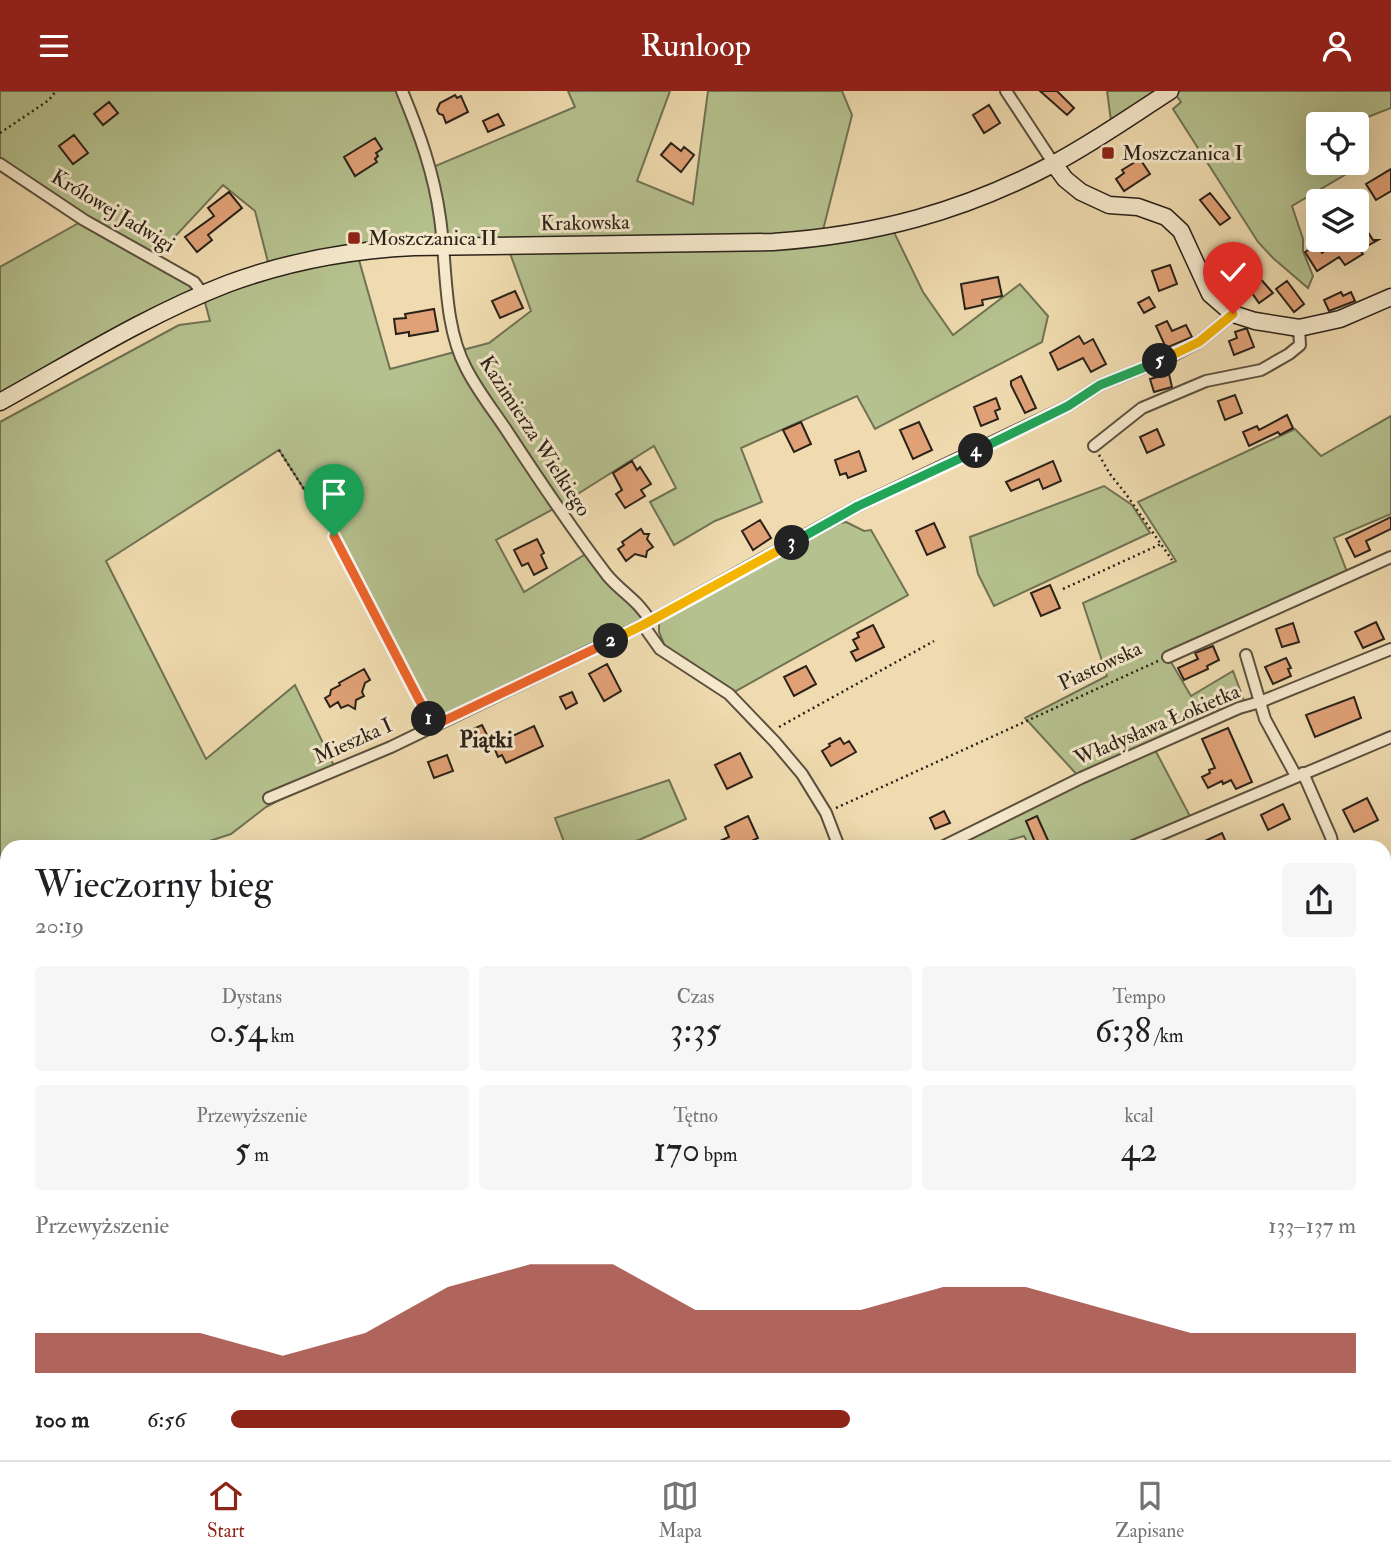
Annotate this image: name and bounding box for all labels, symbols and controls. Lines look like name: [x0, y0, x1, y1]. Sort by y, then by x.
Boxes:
text: Runloop: [640, 26, 751, 66]
icon: menu: [35, 27, 73, 65]
icon: person: [1318, 27, 1356, 65]
map controls: [1306, 112, 1369, 252]
button: locate: [1306, 112, 1369, 175]
place label: Moszczanica I: [1122, 140, 1243, 167]
marker: Moszczanica I: [1100, 145, 1116, 161]
street label: Królowej Jadwigi: [46, 163, 180, 259]
button: layers: [1306, 189, 1369, 252]
street label: Krakowska: [540, 209, 630, 237]
place label: Moszczanica II: [368, 225, 497, 252]
marker: Moszczanica II: [346, 230, 362, 246]
pin: [1203, 242, 1263, 314]
icon: check: [1214, 253, 1252, 291]
pin: 5: [1142, 343, 1178, 379]
text: 5: [1155, 348, 1164, 372]
street label: Kazimierza Wielkiego: [473, 350, 597, 522]
pin: 4: [958, 433, 993, 469]
text: 4: [970, 438, 981, 462]
pin: [304, 464, 364, 536]
icon: arrive: [315, 475, 353, 513]
pin: 3: [774, 525, 810, 561]
text: 3: [788, 530, 795, 554]
pin: 2: [594, 623, 628, 659]
text: 2: [606, 628, 615, 652]
street label: Piastowska: [1054, 635, 1146, 697]
street label: Władysława Łokietka: [1069, 678, 1244, 772]
pin: 1: [412, 701, 446, 737]
text: 1: [425, 706, 432, 730]
street label: Mieszka I: [309, 712, 397, 770]
district label: Piątki: [459, 725, 513, 754]
text: Wieczorny bieg: [35, 861, 273, 909]
button: share: [1282, 863, 1356, 937]
text: 20:19: [35, 911, 84, 940]
text: Dystans: [222, 985, 282, 1009]
text: Czas: [677, 985, 714, 1009]
text: Tempo: [1113, 985, 1166, 1009]
text: 0.54: [209, 1009, 267, 1053]
text: 3:35: [670, 1009, 721, 1053]
text: 6:38: [1095, 1009, 1151, 1053]
text: km: [267, 1024, 294, 1048]
text: /km: [1151, 1024, 1184, 1048]
text: Przewyższenie: [196, 1104, 307, 1128]
text: Tętno: [673, 1104, 718, 1128]
text: kcal: [1125, 1104, 1154, 1128]
text: 5: [235, 1128, 250, 1172]
text: 170: [653, 1128, 700, 1172]
text: 42: [1121, 1128, 1157, 1172]
text: m: [250, 1143, 269, 1167]
text: bpm: [700, 1143, 738, 1167]
text: Przewyższenie: [35, 1211, 169, 1240]
text: 133–137 m: [1268, 1211, 1356, 1240]
text: 100 m: [35, 1405, 89, 1434]
text: 6:56: [147, 1405, 186, 1434]
tab: Start: [207, 1477, 245, 1543]
tab: Mapa: [658, 1477, 702, 1543]
tab: Zapisane: [1115, 1477, 1184, 1543]

